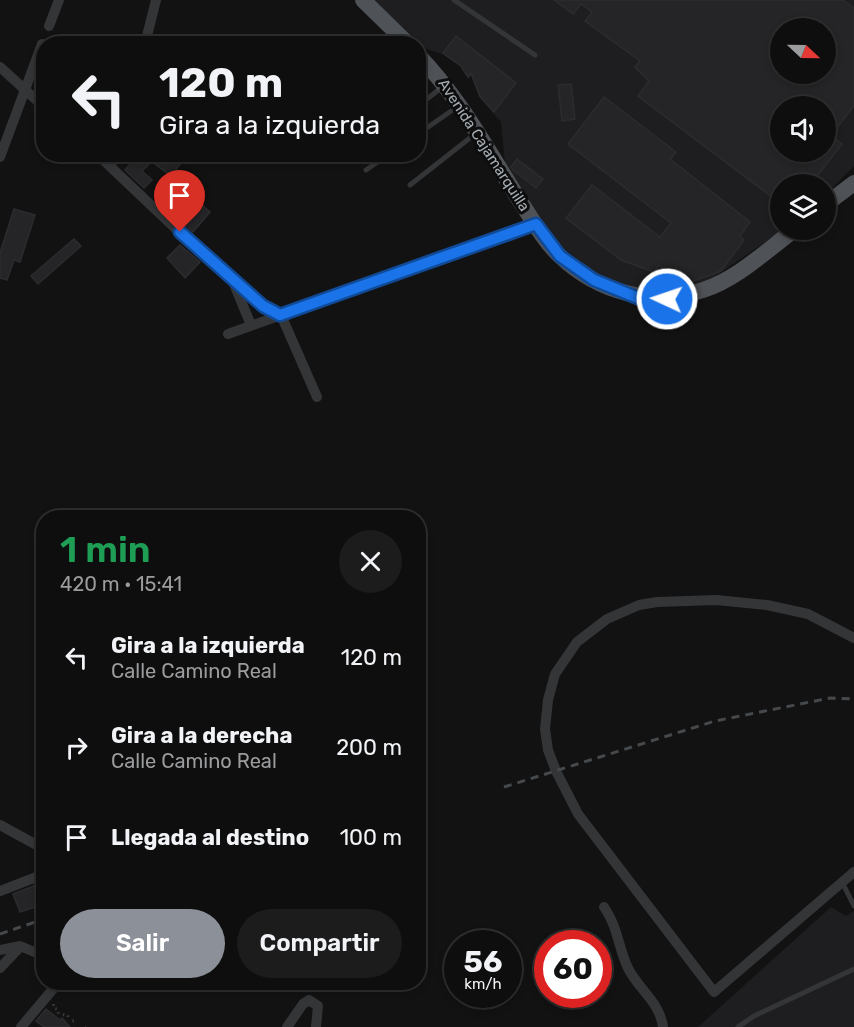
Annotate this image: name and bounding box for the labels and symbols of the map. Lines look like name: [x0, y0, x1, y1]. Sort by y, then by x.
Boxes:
north arrow: [770, 18, 836, 84]
street label: Avenida Cajamarquilla: [434, 75, 534, 215]
pin: [154, 170, 205, 232]
position arrow: [635, 267, 699, 331]
speed limit sign: 60: [534, 930, 612, 1008]

